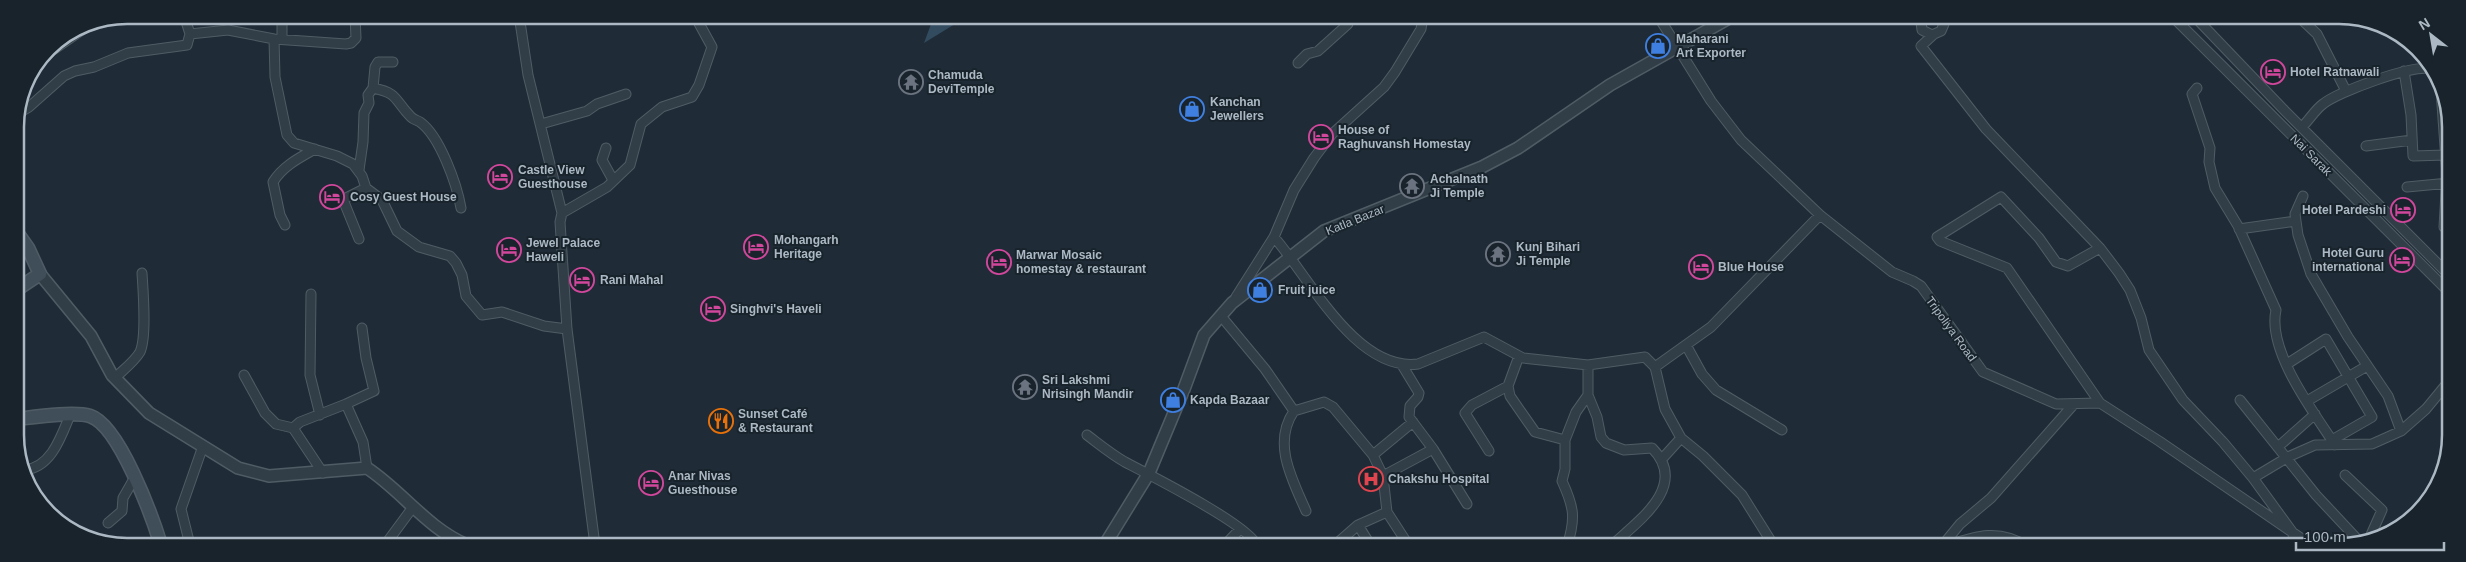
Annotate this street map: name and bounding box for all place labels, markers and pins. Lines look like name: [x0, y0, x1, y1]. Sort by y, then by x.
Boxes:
place label: Maharani Art Exporter: [1676, 32, 1746, 60]
shop icon: Maharani Art Exporter: [1645, 33, 1671, 59]
hotel icon: Hotel Ratnawali: [2260, 59, 2286, 85]
place label: Hotel Ratnawali: [2290, 65, 2379, 79]
place label: Chamuda DeviTemple: [928, 68, 995, 96]
temple icon: Chamuda DeviTemple: [898, 69, 924, 95]
place label: Kanchan Jewellers: [1210, 95, 1264, 123]
shop icon: Kanchan Jewellers: [1179, 96, 1205, 122]
place label: House of Raghuvansh Homestay: [1338, 123, 1471, 151]
hotel icon: House of Raghuvansh Homestay: [1308, 124, 1334, 150]
place label: Castle View Guesthouse: [518, 163, 588, 191]
hotel icon: Castle View Guesthouse: [487, 164, 513, 190]
place label: Achalnath Ji Temple: [1430, 172, 1488, 200]
temple icon: Achalnath Ji Temple: [1399, 173, 1425, 199]
hotel icon: Cosy Guest House: [319, 184, 345, 210]
place label: Cosy Guest House: [350, 190, 457, 204]
hotel icon: Hotel Pardeshi: [2390, 197, 2416, 223]
place label: Hotel Pardeshi: [2302, 203, 2386, 217]
place label: Mohangarh Heritage: [774, 233, 839, 261]
hotel icon: Mohangarh Heritage: [743, 234, 769, 260]
place label: Jewel Palace Haweli: [526, 236, 600, 264]
hotel icon: Jewel Palace Haweli: [496, 237, 522, 263]
place label: Kunj Bihari Ji Temple: [1516, 240, 1580, 268]
temple icon: Kunj Bihari Ji Temple: [1485, 241, 1511, 267]
place label: Hotel Guru international: [2312, 246, 2384, 274]
hotel icon: Hotel Guru international: [2389, 247, 2415, 273]
place label: Marwar Mosaic homestay & restaurant: [1016, 248, 1146, 276]
hotel icon: Marwar Mosaic homestay & restaurant: [986, 249, 1012, 275]
hotel icon: Blue House: [1688, 254, 1714, 280]
place label: Blue House: [1718, 260, 1784, 274]
hotel icon: Rani Mahal: [569, 267, 595, 293]
place label: Rani Mahal: [600, 273, 663, 287]
shop icon: Fruit juice: [1247, 277, 1273, 303]
place label: Fruit juice: [1278, 283, 1336, 297]
hotel icon: Singhvi's Haveli: [700, 296, 726, 322]
place label: Singhvi's Haveli: [730, 302, 822, 316]
place label: Sri Lakshmi Nrisingh Mandir: [1042, 373, 1134, 401]
temple icon: Sri Lakshmi Nrisingh Mandir: [1012, 374, 1038, 400]
shop icon: Kapda Bazaar: [1160, 387, 1186, 413]
place label: Kapda Bazaar: [1190, 393, 1270, 407]
place label: Sunset Café & Restaurant: [738, 407, 813, 435]
restaurant icon: Sunset Café & Restaurant: [708, 408, 734, 434]
hospital icon: Chakshu Hospital: [1358, 466, 1384, 492]
place label: Anar Nivas Guesthouse: [668, 469, 738, 497]
hotel icon: Anar Nivas Guesthouse: [638, 470, 664, 496]
place label: Chakshu Hospital: [1388, 472, 1489, 486]

